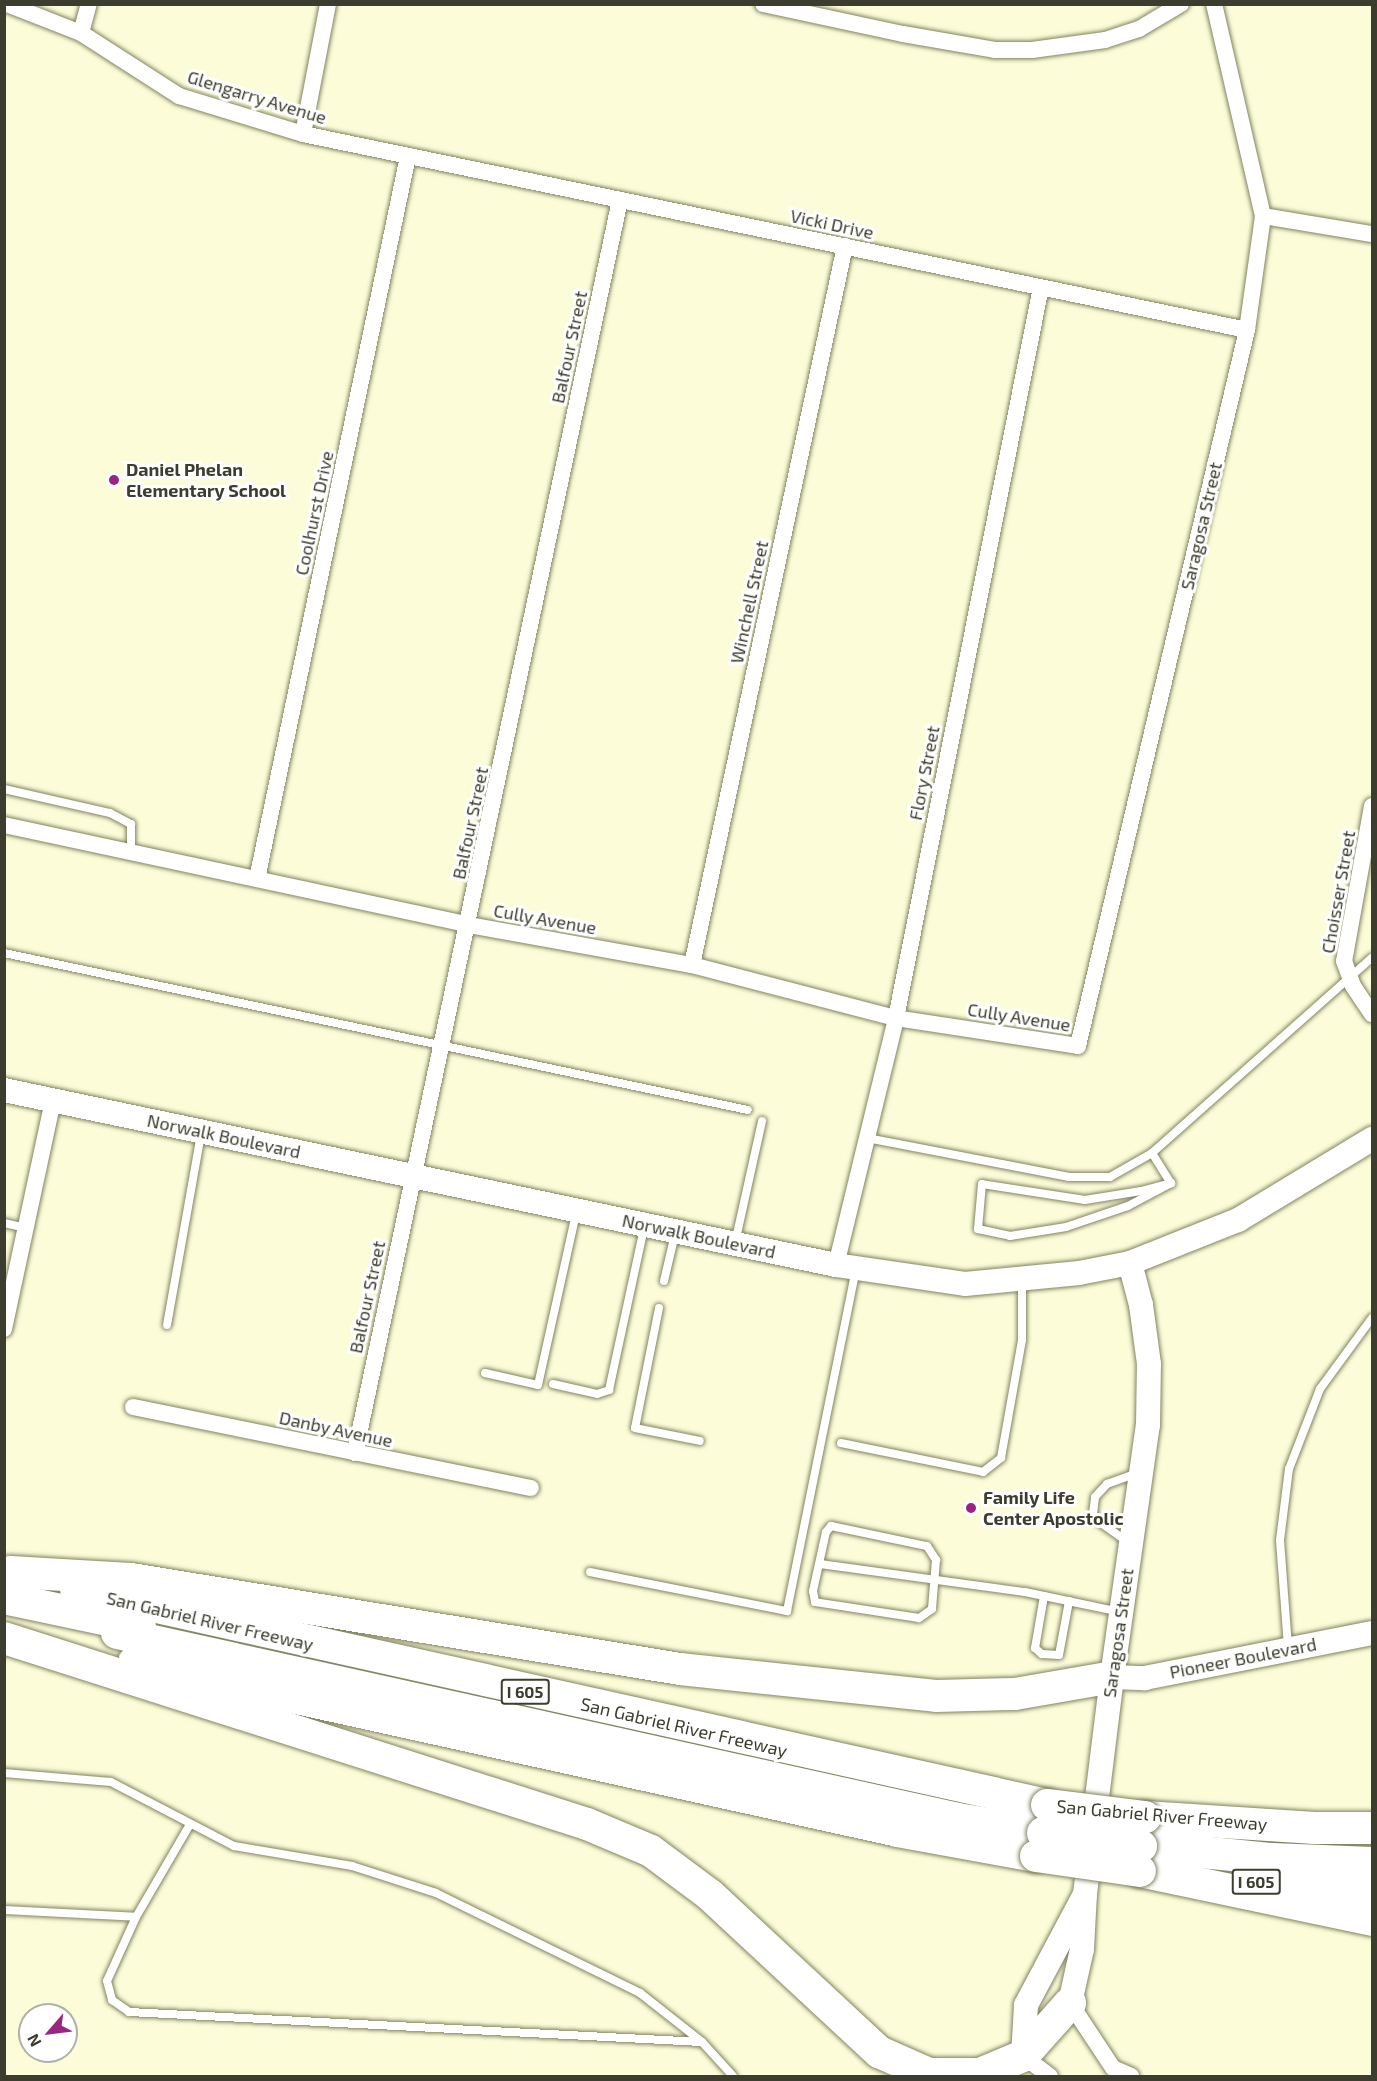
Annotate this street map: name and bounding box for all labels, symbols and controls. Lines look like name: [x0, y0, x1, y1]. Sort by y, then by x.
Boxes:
street label: Glengarry Avenue: [185, 65, 329, 129]
street label: Vicki Drive: [788, 205, 876, 243]
street label: Balfour Street: [547, 289, 591, 405]
street label: Coolhurst Drive: [290, 449, 338, 577]
place label: Daniel Phelan Elementary School: [126, 459, 286, 502]
street label: Saragosa Street: [1176, 460, 1226, 592]
marker: Daniel Phelan Elementary School: [107, 473, 121, 487]
street label: Winchell Street: [725, 538, 773, 666]
street label: Flory Street: [904, 724, 944, 822]
street label: Balfour Street: [448, 765, 492, 881]
street label: Choisser Street: [1317, 829, 1359, 955]
street label: Cully Avenue: [492, 899, 598, 939]
street label: Cully Avenue: [966, 998, 1072, 1036]
street label: Norwalk Boulevard: [145, 1109, 303, 1163]
street label: Norwalk Boulevard: [620, 1209, 778, 1263]
street label: Balfour Street: [345, 1239, 389, 1355]
street label: Danby Avenue: [277, 1406, 395, 1452]
place label: Family Life Center Apostolic: [983, 1487, 1124, 1530]
marker: Family Life Center Apostolic: [964, 1501, 978, 1515]
street label: Saragosa Street: [1098, 1567, 1138, 1699]
street label: San Gabriel River Freeway: [104, 1587, 316, 1655]
street label: Pioneer Boulevard: [1168, 1633, 1318, 1683]
road number: I 605: [500, 1679, 550, 1705]
street label: San Gabriel River Freeway: [578, 1693, 790, 1761]
street label: San Gabriel River Freeway: [1055, 1795, 1269, 1835]
road number: I 605: [1230, 1869, 1282, 1895]
north arrow: [18, 2003, 78, 2063]
text: N: [22, 2031, 45, 2050]

